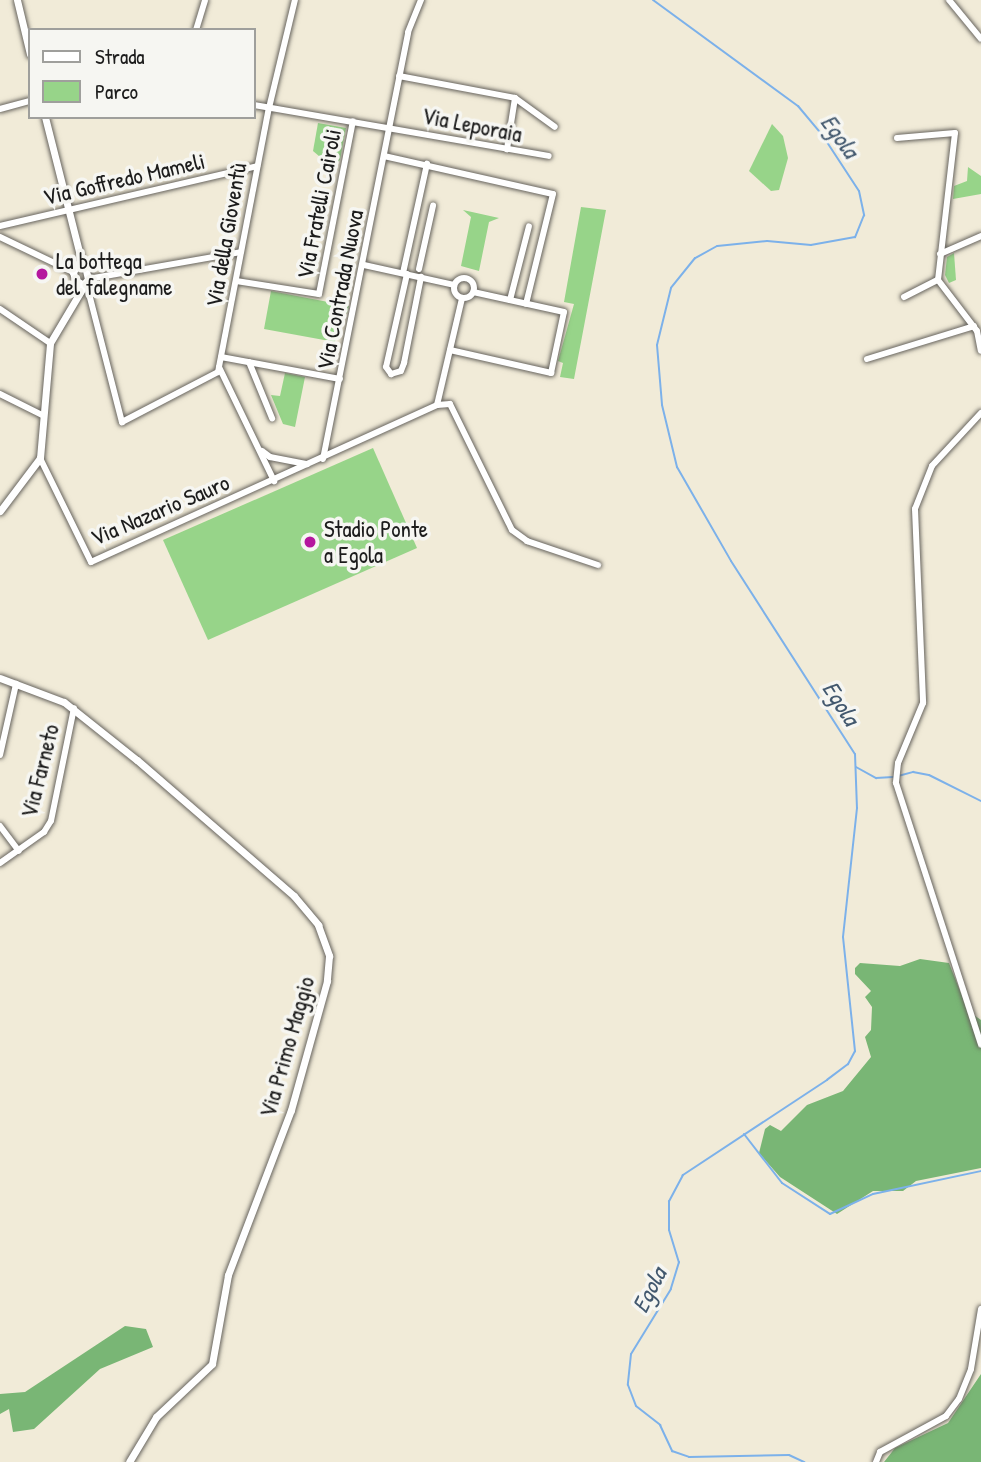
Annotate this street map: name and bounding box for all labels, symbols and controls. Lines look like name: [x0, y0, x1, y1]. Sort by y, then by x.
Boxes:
legend: [28, 28, 256, 119]
text: Strada: [95, 42, 145, 71]
text: Parco: [95, 77, 138, 106]
street label: Via Leporaia: [420, 102, 524, 148]
water label: Egola: [815, 109, 865, 163]
street label: Via Fratelli Cairoli: [291, 127, 347, 281]
street label: Via Goffredo Mameli: [40, 147, 208, 211]
street label: Via della Gioventù: [200, 161, 252, 309]
street label: Via Contrada Nuova: [311, 208, 369, 372]
place label: La bottega del falegname: [56, 247, 173, 301]
marker: La bottega del falegname: [34, 266, 50, 282]
street label: Via Nazario Sauro: [87, 468, 233, 552]
place label: Stadio Ponte a Egola: [324, 515, 428, 569]
marker: Stadio Ponte a Egola: [302, 534, 318, 550]
water label: Egola: [816, 676, 866, 730]
street label: Via Farneto: [15, 721, 65, 821]
street label: Via Primo Maggio: [254, 973, 320, 1121]
water label: Egola: [626, 1263, 672, 1317]

